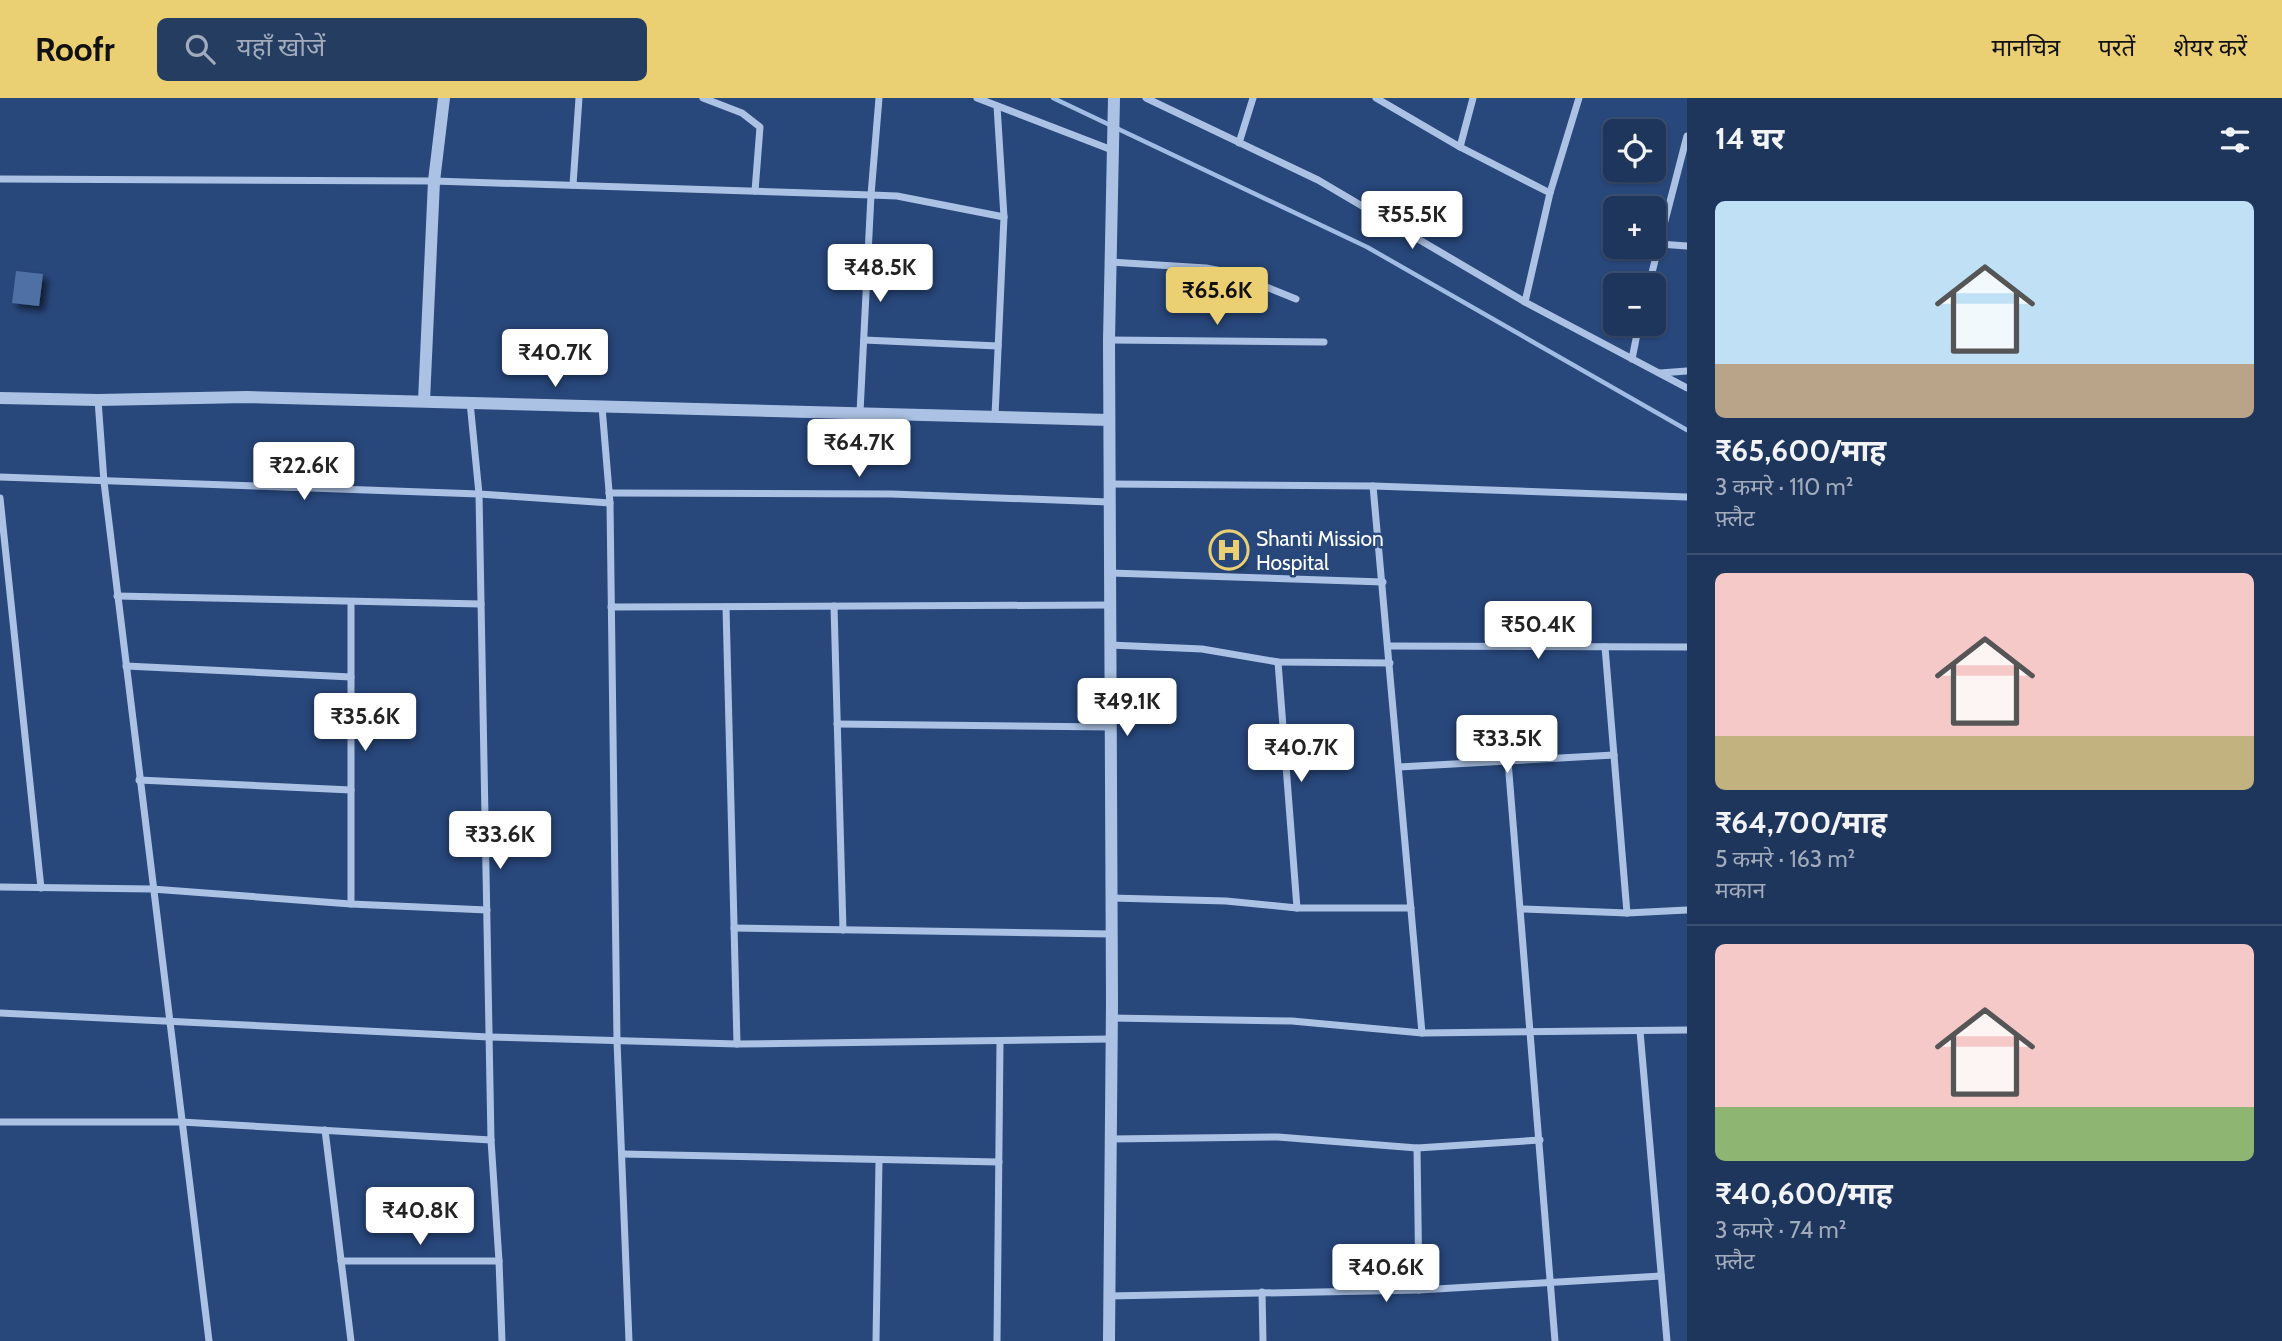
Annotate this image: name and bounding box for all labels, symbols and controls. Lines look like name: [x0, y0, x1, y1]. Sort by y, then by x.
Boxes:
search box: [157, 18, 647, 81]
text: Roofr: [35, 29, 115, 69]
icon: search: [181, 30, 219, 68]
text: यहाँ खोजें: [237, 31, 325, 63]
text: मानचित्र: [1992, 33, 2060, 62]
text: परतें: [2098, 33, 2135, 62]
text: शेयर करें: [2173, 33, 2247, 62]
map controls: [1603, 119, 1666, 336]
button: locate: [1603, 119, 1666, 182]
text: 14 घर: [1715, 120, 1784, 157]
icon: filters: [2216, 121, 2254, 159]
pin: ₹55.5K: [1355, 192, 1469, 251]
button: +: [1603, 196, 1666, 259]
text: ₹55.5K: [1377, 200, 1447, 228]
pin: ₹48.5K: [823, 244, 937, 304]
icon: home: [1922, 246, 2048, 372]
text: ₹48.5K: [844, 253, 916, 281]
pin: ₹65.6K: [1160, 268, 1274, 327]
button: −: [1603, 273, 1666, 336]
text: ₹65.6K: [1182, 276, 1252, 304]
pin: ₹40.7K: [498, 330, 612, 389]
text: ₹40.7K: [518, 338, 592, 366]
pin: ₹64.7K: [802, 420, 916, 479]
text: ₹64.7K: [823, 428, 895, 456]
text: ₹65,600/माह: [1715, 432, 1886, 469]
pin: ₹22.6K: [247, 442, 361, 502]
text: ₹22.6K: [269, 451, 339, 479]
text: 3 कमरे · 110 m²: [1715, 473, 1853, 501]
text: फ़्लैट: [1715, 504, 1755, 532]
place label: Shanti Mission Hospital: [1256, 526, 1384, 575]
hospital icon: Shanti Mission Hospital: [1208, 529, 1250, 571]
pin: ₹50.4K: [1481, 602, 1595, 661]
text: ₹50.4K: [1501, 610, 1575, 638]
icon: home: [1922, 618, 2048, 744]
pin: ₹49.1K: [1070, 678, 1184, 738]
text: ₹49.1K: [1094, 687, 1160, 715]
pin: ₹35.6K: [308, 694, 422, 753]
text: ₹35.6K: [330, 702, 400, 730]
pin: ₹33.5K: [1450, 716, 1564, 775]
pin: ₹40.7K: [1244, 724, 1358, 784]
text: ₹33.5K: [1472, 724, 1542, 752]
text: ₹40.7K: [1264, 733, 1338, 761]
text: ₹64,700/माह: [1715, 804, 1887, 841]
pin: ₹33.6K: [443, 812, 557, 871]
text: ₹33.6K: [465, 820, 535, 848]
text: 5 कमरे · 163 m²: [1715, 845, 1855, 873]
text: मकान: [1715, 876, 1765, 904]
icon: home: [1922, 989, 2048, 1115]
text: ₹40,600/माह: [1715, 1175, 1893, 1212]
pin: ₹40.8K: [363, 1188, 477, 1247]
text: ₹40.8K: [382, 1196, 458, 1224]
text: 3 कमरे · 74 m²: [1715, 1216, 1846, 1244]
pin: ₹40.6K: [1329, 1244, 1443, 1304]
text: फ़्लैट: [1715, 1247, 1755, 1275]
text: ₹40.6K: [1348, 1253, 1424, 1281]

